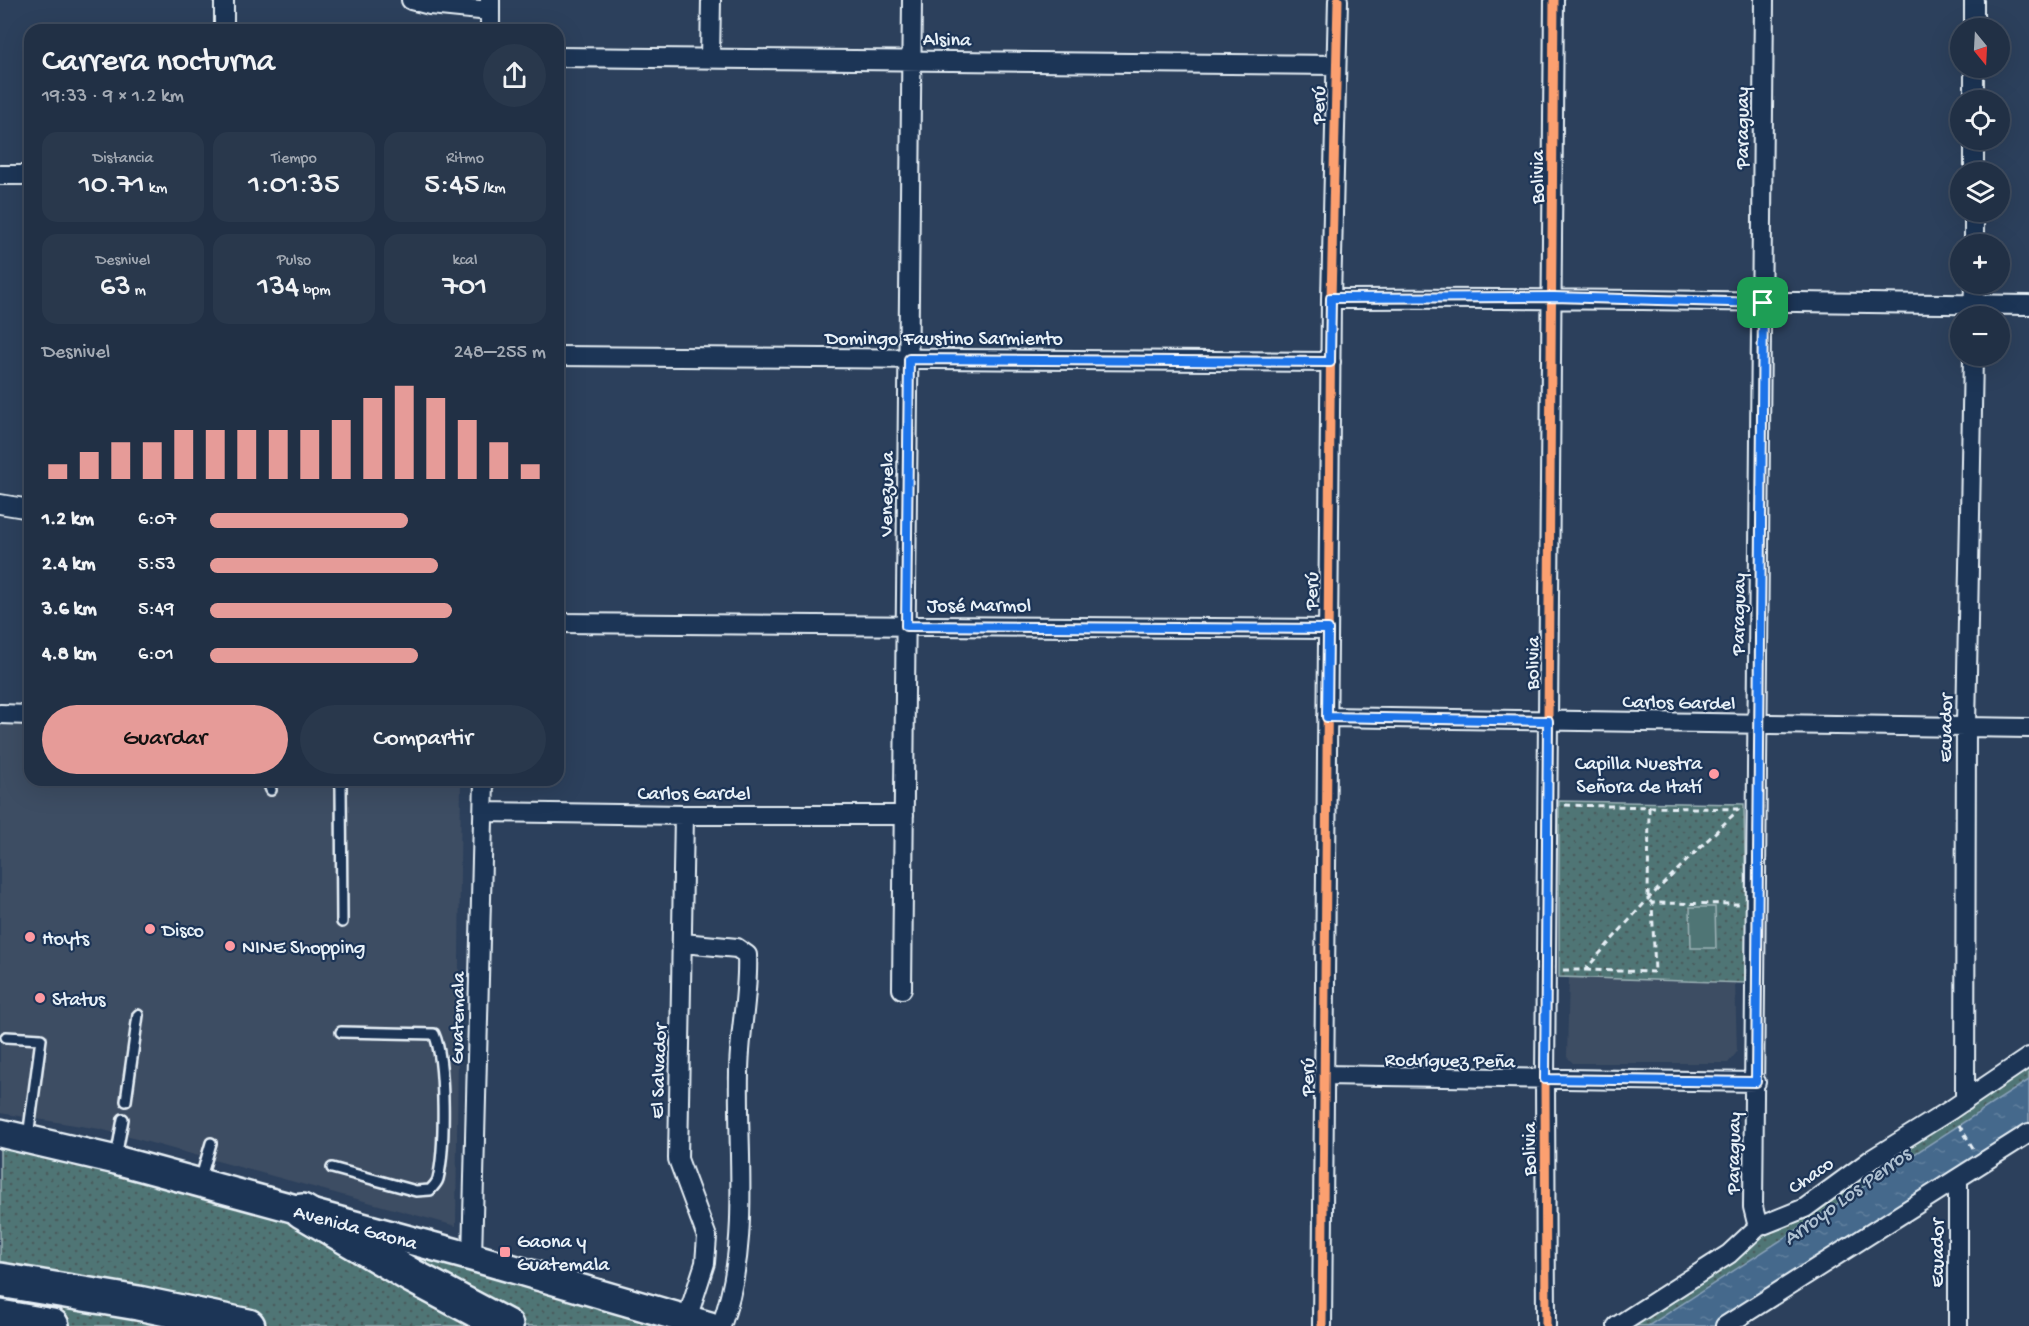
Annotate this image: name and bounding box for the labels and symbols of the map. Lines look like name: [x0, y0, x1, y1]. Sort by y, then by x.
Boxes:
north arrow: [1950, 18, 2010, 78]
street label: Alsina: [922, 30, 972, 53]
street label: Perú: [1309, 85, 1332, 125]
street label: Paraguay: [1733, 87, 1756, 170]
street label: Bolivia: [1528, 149, 1551, 205]
pin: [1737, 277, 1788, 328]
street label: Domingo Faustino Sarmiento: [823, 329, 1063, 352]
street label: Venezuela: [876, 450, 901, 538]
street label: Perú: [1302, 571, 1325, 611]
street label: Paraguay: [1728, 573, 1753, 656]
street label: José Marmol: [927, 596, 1031, 619]
street label: Bolivia: [1523, 635, 1546, 691]
street label: Ecuador: [1935, 691, 1960, 763]
street label: Carlos Gardel: [1622, 692, 1736, 717]
place label: Capilla Nuestra Señora de Itatí: [1575, 754, 1703, 800]
marker: Capilla Nuestra Señora de Itatí: [1707, 767, 1721, 781]
street label: Carlos Gardel: [637, 784, 751, 807]
place label: Disco: [160, 921, 204, 944]
marker: Disco: [143, 922, 157, 936]
place label: Hoyts: [42, 929, 90, 952]
marker: Hoyts: [23, 930, 37, 944]
place label: NINE Shopping: [242, 938, 365, 961]
marker: NINE Shopping: [223, 939, 237, 953]
street label: Guatemala: [447, 971, 472, 1064]
place label: Status: [52, 990, 106, 1013]
marker: Status: [33, 991, 47, 1005]
street label: El Salvador: [647, 1021, 674, 1119]
street label: Rodríguez Peña: [1384, 1050, 1516, 1075]
street label: Perú: [1298, 1057, 1321, 1097]
street label: Paraguay: [1723, 1112, 1748, 1195]
street label: Bolivia: [1520, 1121, 1543, 1177]
water label: Arroyo Los Perros: [1779, 1142, 1919, 1252]
street label: Chaco: [1785, 1153, 1839, 1201]
street label: Avenida Gaona: [291, 1202, 420, 1257]
street label: Ecuador: [1928, 1217, 1951, 1287]
place label: Gaona y Guatemala: [517, 1232, 610, 1278]
marker: Gaona y Guatemala: [498, 1245, 512, 1259]

